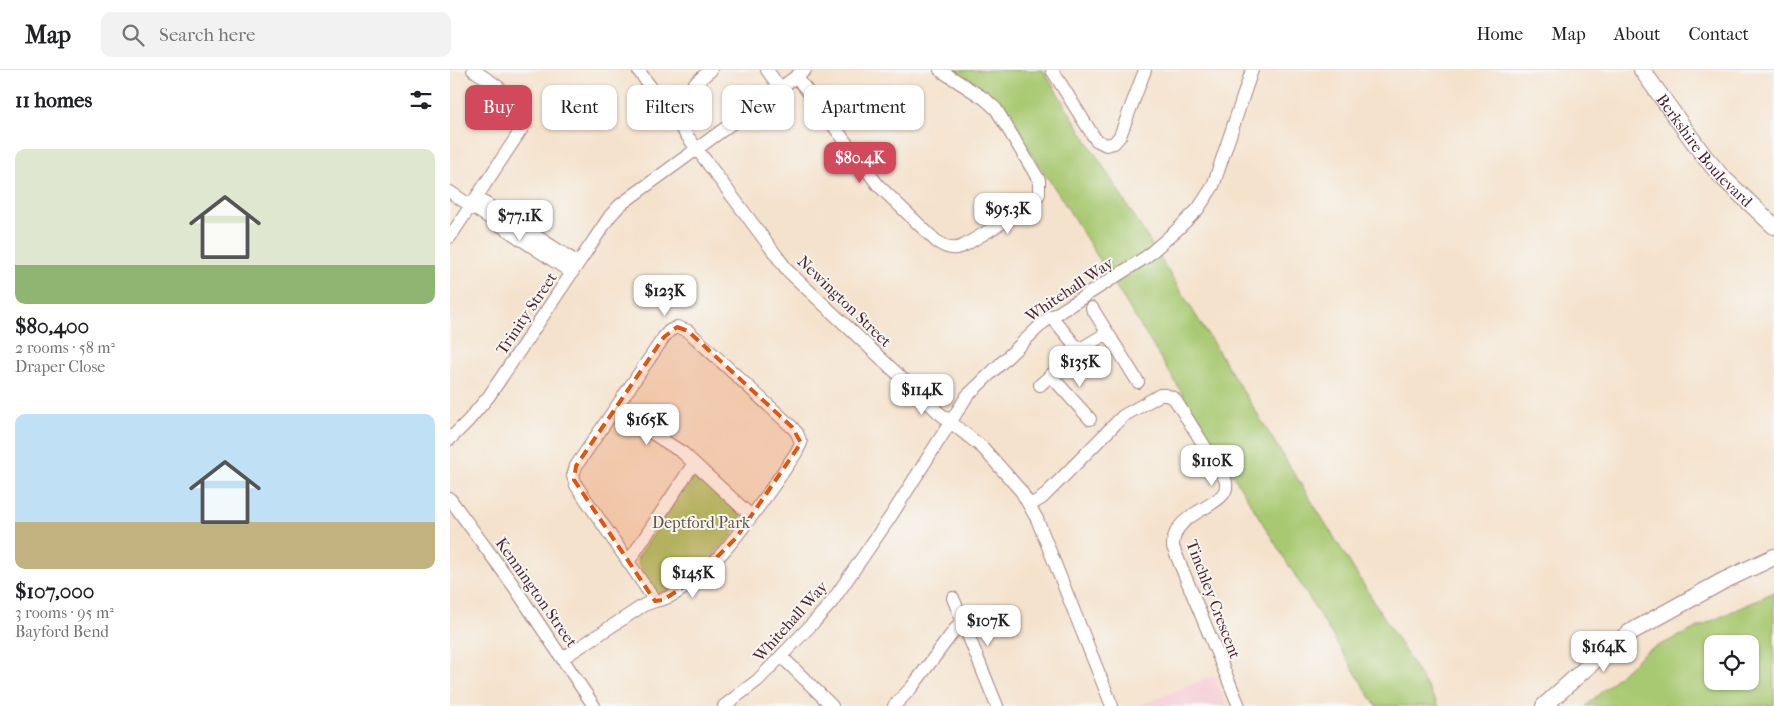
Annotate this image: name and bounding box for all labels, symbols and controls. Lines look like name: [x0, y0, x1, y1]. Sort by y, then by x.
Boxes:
search box: [101, 12, 451, 57]
text: Map: [25, 21, 71, 49]
icon: search: [119, 21, 147, 49]
text: Search here: [159, 24, 255, 46]
text: Home: [1476, 24, 1523, 45]
text: Map: [1551, 24, 1586, 45]
text: About: [1614, 24, 1660, 45]
text: Contact: [1688, 24, 1749, 45]
chip: Buy: [465, 85, 532, 130]
chip: Rent: [542, 85, 617, 130]
chip: Filters: [627, 85, 712, 130]
chip: New: [722, 85, 794, 130]
chip: Apartment: [804, 85, 924, 130]
icon: filters: [407, 86, 435, 114]
text: 11 homes: [15, 88, 92, 112]
street label: Berkshire Boulevard: [1652, 90, 1757, 211]
pin: $80.4K: [819, 142, 901, 184]
text: $80.4K: [835, 148, 885, 167]
icon: home: [180, 182, 270, 272]
pin: $95.3K: [967, 192, 1049, 235]
text: $95.3K: [985, 199, 1031, 218]
pin: $77.1K: [479, 200, 561, 242]
text: $77.1K: [498, 206, 542, 225]
street label: Newington Street: [794, 252, 896, 351]
street label: Whitehall Way: [1021, 253, 1117, 326]
street label: Trinity Street: [492, 268, 561, 358]
pin: $123K: [630, 274, 700, 317]
text: $123K: [645, 281, 685, 300]
text: $80,400: [15, 314, 89, 338]
text: 2 rooms · 58 m²: [15, 338, 115, 357]
pin: $135K: [1045, 346, 1115, 388]
text: $135K: [1060, 352, 1100, 371]
text: Draper Close: [15, 357, 105, 376]
pin: $114K: [887, 374, 957, 416]
text: $114K: [901, 380, 943, 399]
pin: $165K: [612, 404, 682, 446]
text: $165K: [626, 410, 668, 429]
pin: $110K: [1177, 444, 1247, 487]
icon: home: [180, 447, 270, 537]
text: $110K: [1192, 451, 1232, 470]
park label: Deptford Park: [652, 513, 751, 532]
street label: Kennington Street: [492, 534, 582, 651]
street label: Tinchley Crescent: [1182, 537, 1245, 661]
pin: $145K: [658, 556, 728, 599]
text: $145K: [672, 563, 714, 582]
street label: Whitehall Way: [749, 577, 832, 666]
text: $107,000: [15, 579, 94, 603]
text: 3 rooms · 95 m²: [15, 603, 114, 622]
pin: $107K: [953, 604, 1023, 647]
text: $107K: [967, 611, 1009, 630]
text: Bayford Bend: [15, 622, 109, 641]
pin: $164K: [1569, 630, 1639, 673]
map controls: [1704, 635, 1759, 690]
button: locate: [1704, 635, 1759, 690]
text: $164K: [1582, 637, 1626, 656]

